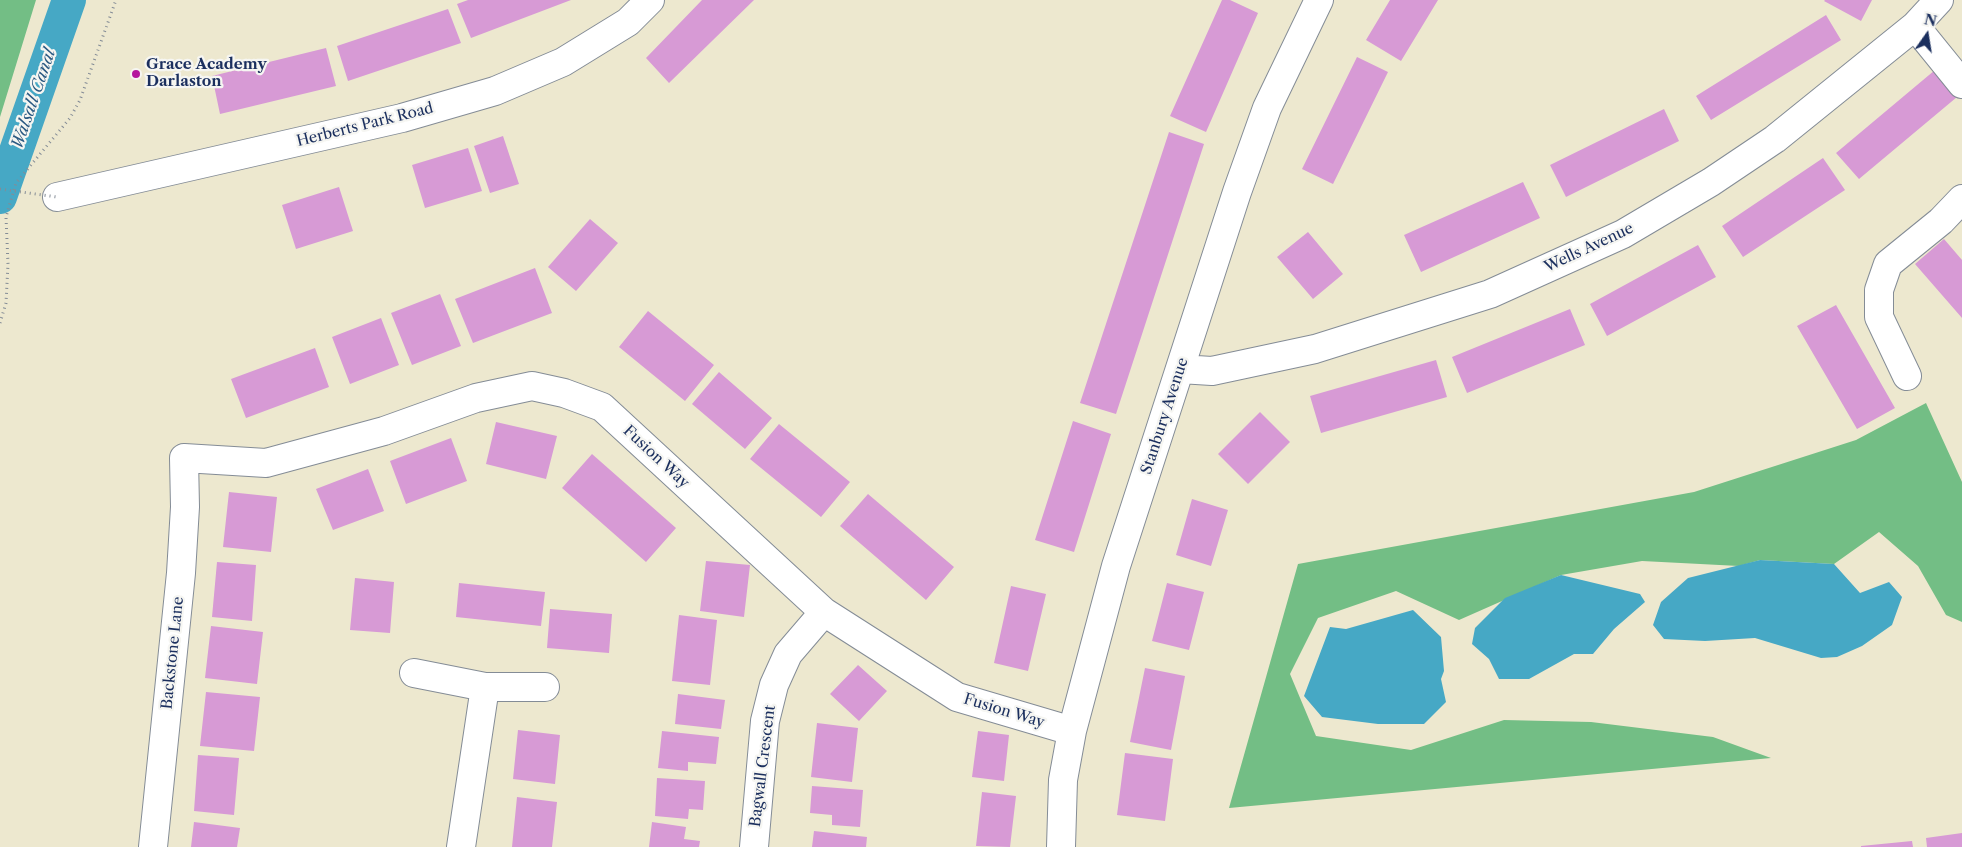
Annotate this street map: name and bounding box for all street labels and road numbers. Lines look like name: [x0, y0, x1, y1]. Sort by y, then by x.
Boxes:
street label: Herberts Park Road: [295, 99, 435, 151]
street label: Wells Avenue: [1542, 219, 1636, 277]
street label: Stanbury Avenue: [1138, 355, 1192, 477]
street label: Fusion Way: [619, 422, 693, 492]
street label: Backstone Lane: [158, 596, 188, 710]
street label: Fusion Way: [961, 690, 1047, 732]
street label: Bagwall Crescent: [747, 704, 779, 828]

